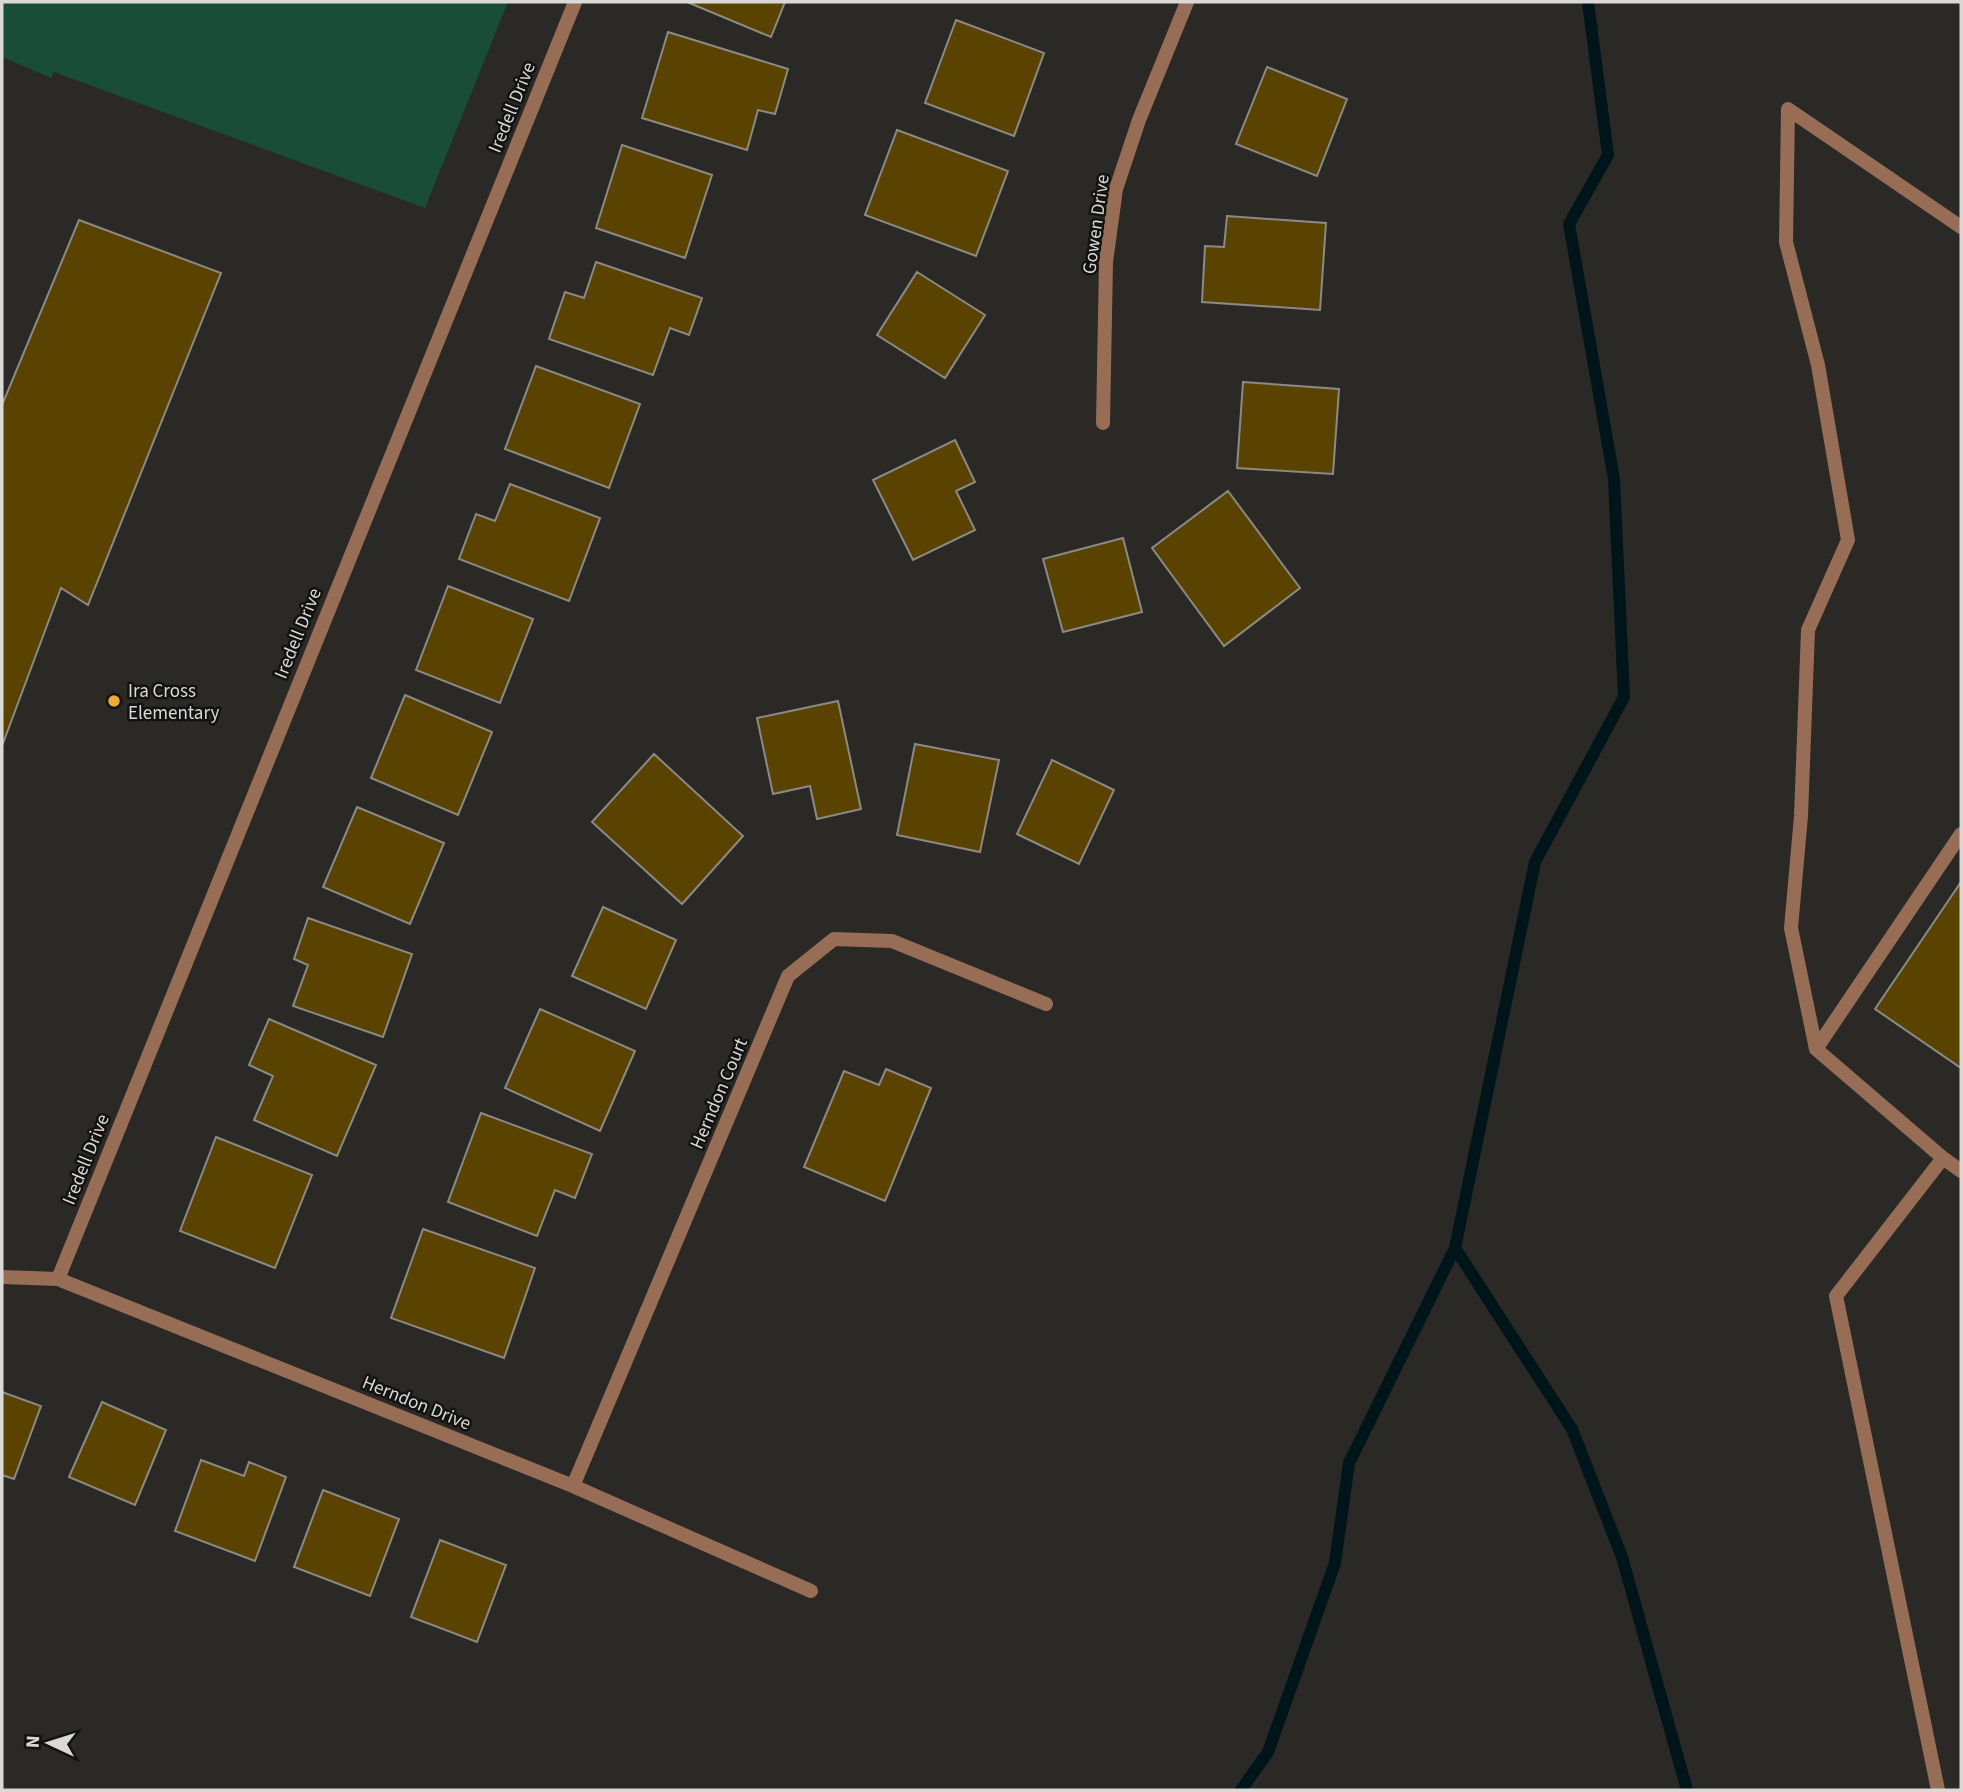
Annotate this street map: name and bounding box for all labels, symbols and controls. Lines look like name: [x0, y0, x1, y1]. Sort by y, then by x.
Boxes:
street label: Iredell Drive: [482, 58, 543, 157]
street label: Gowen Drive: [1076, 173, 1117, 276]
street label: Iredell Drive: [268, 584, 329, 683]
place label: Ira Cross Elementary: [128, 678, 220, 727]
marker: Ira Cross Elementary: [106, 693, 122, 709]
street label: Herndon Court: [684, 1033, 755, 1153]
street label: Iredell Drive: [56, 1110, 117, 1209]
street label: Herndon Drive: [358, 1369, 475, 1437]
north arrow: [14, 1708, 84, 1778]
text: N: [20, 1735, 47, 1749]

